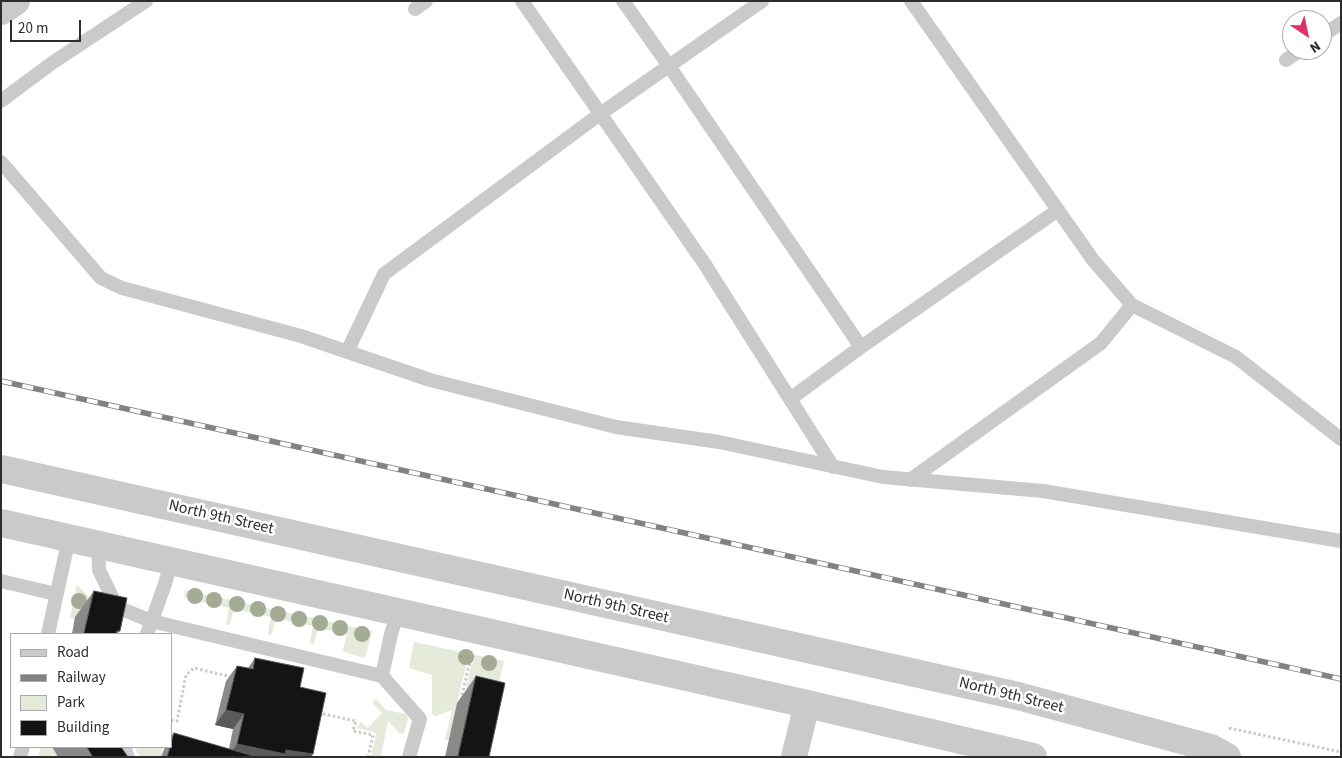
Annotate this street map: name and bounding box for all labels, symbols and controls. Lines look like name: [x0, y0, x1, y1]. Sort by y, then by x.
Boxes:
scale bar: [12, 10, 84, 42]
north arrow: [1282, 10, 1332, 60]
text: 20 m: [18, 18, 48, 39]
text: N: [1305, 36, 1324, 58]
street label: North 9th Street: [167, 497, 275, 539]
street label: North 9th Street: [562, 586, 670, 628]
legend: [10, 633, 172, 748]
text: Road: [57, 642, 89, 663]
text: Railway: [57, 667, 106, 688]
street label: North 9th Street: [957, 674, 1065, 718]
text: Park: [57, 692, 85, 713]
text: Building: [57, 717, 109, 738]

